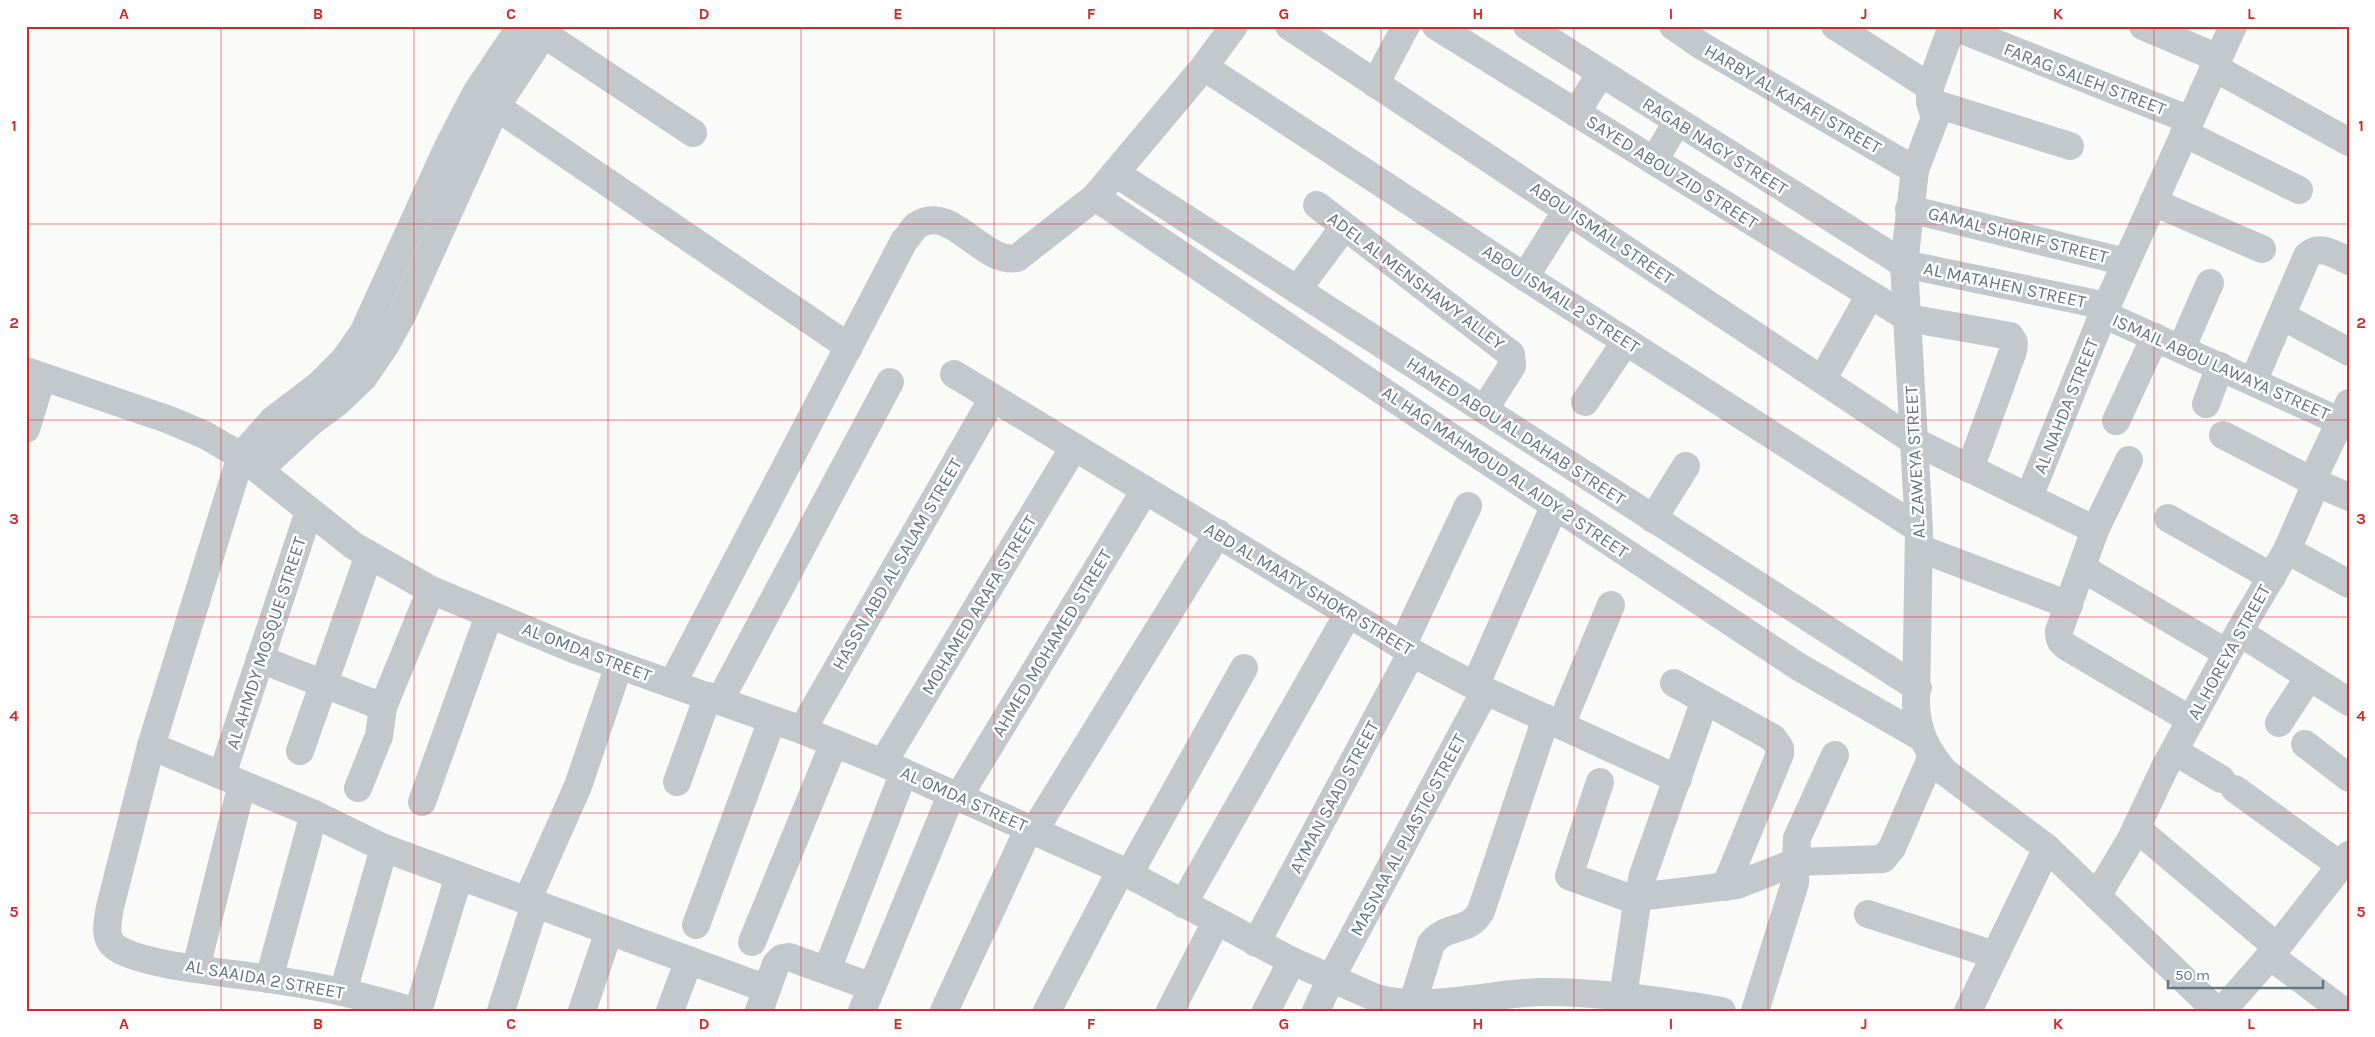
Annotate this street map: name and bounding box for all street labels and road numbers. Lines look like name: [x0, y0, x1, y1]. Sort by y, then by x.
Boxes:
street label: FARAG SALEH STREET: [2001, 38, 2169, 120]
street label: HARBY AL KAFAFI STREET: [1701, 39, 1885, 159]
street label: RAGAB NAGY STREET: [1638, 92, 1792, 200]
street label: SAYED ABOU ZID STREET: [1582, 110, 1762, 234]
street label: ABOU ISMAIL STREET: [1526, 177, 1678, 289]
street label: GAMAL SHORIF STREET: [1926, 202, 2110, 268]
street label: ADEL AL MENSHAWY ALLEY: [1323, 207, 1509, 355]
street label: ABOU ISMAIL 2 STREET: [1478, 240, 1644, 358]
street label: AL MATAHEN STREET: [1922, 257, 2088, 313]
street label: ISMAIL ABOU LAWAYA STREET: [2109, 309, 2333, 425]
street label: AL NAHDA STREET: [2029, 335, 2103, 477]
street label: HAMED ABOU AL DAHAB STREET: [1403, 352, 1629, 510]
street label: AL HAG MAHMOUD AL AIDY 2 STREET: [1378, 381, 1632, 563]
street label: AL ZAWEYA STREET: [1900, 385, 1930, 539]
street label: HASSN ABD AL SALAM STREET: [827, 454, 967, 674]
street label: MOHAMED ARAFA STREET: [917, 511, 1041, 699]
street label: ABD AL MAATY SHOKR STREET: [1200, 518, 1418, 660]
street label: AL AHMDY MOSQUE STREET: [221, 534, 311, 752]
street label: AHMED MOHAMED STREET: [987, 545, 1117, 741]
street label: AL HOREYA STREET: [2183, 581, 2275, 723]
street label: AL OMDA STREET: [519, 617, 655, 687]
street label: AYMAN SAAD STREET: [1284, 717, 1384, 877]
street label: MASNAA AL PLASTIC STREET: [1345, 730, 1471, 940]
street label: AL OMDA STREET: [897, 761, 1031, 837]
street label: AL SAAIDA 2 STREET: [184, 954, 346, 1004]

